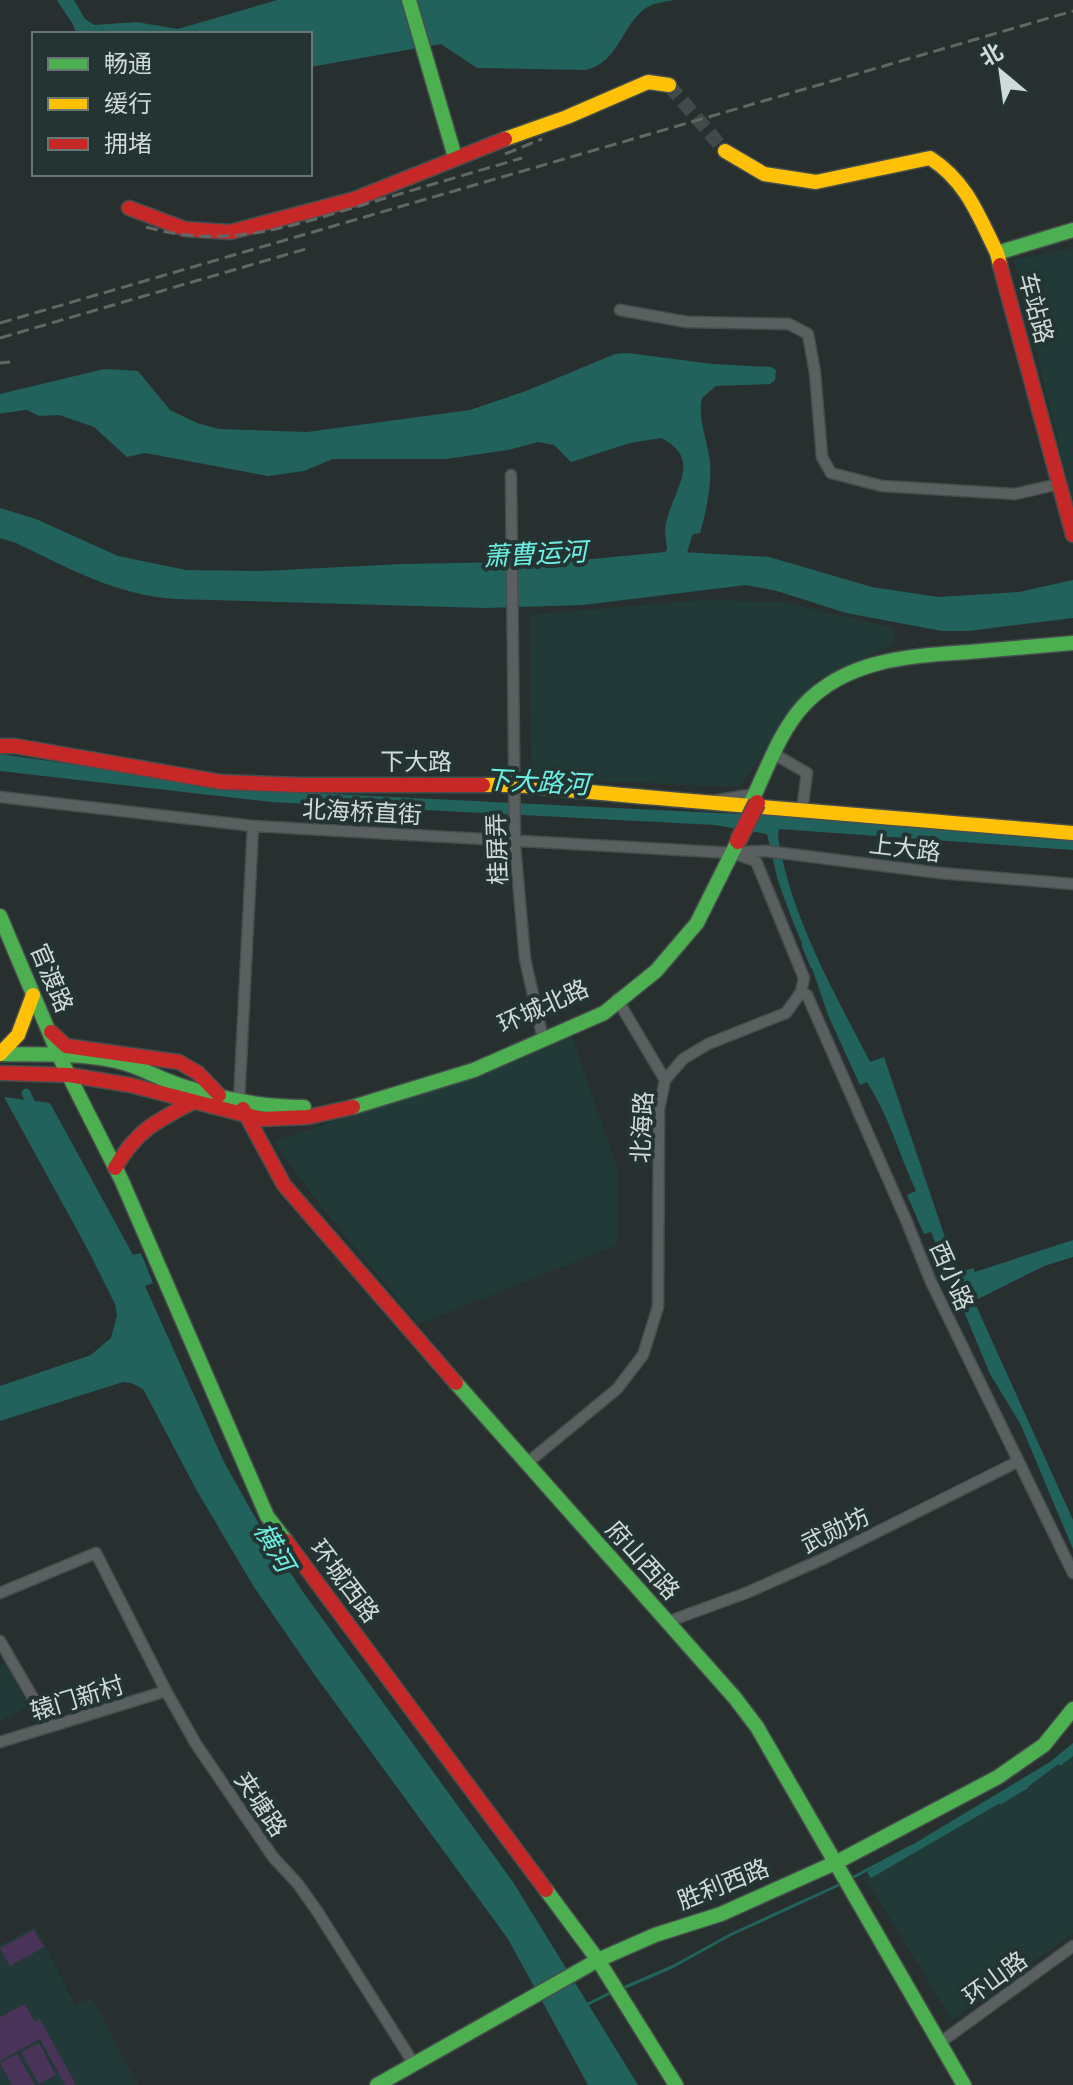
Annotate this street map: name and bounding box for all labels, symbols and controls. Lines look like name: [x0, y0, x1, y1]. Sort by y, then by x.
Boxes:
legend: [32, 32, 312, 176]
north arrow: [961, 32, 1041, 112]
text: 北: [974, 35, 1009, 74]
text: 畅通: [104, 46, 152, 81]
text: 缓行: [104, 86, 152, 121]
text: 拥堵: [104, 126, 152, 161]
street label: 车站路: [1010, 269, 1062, 347]
water label: 萧曹运河: [482, 532, 593, 576]
street label: 下大路: [380, 744, 452, 779]
water label: 下大路河: [484, 760, 595, 804]
street label: 北海桥直街: [301, 791, 423, 833]
street label: 桂屏弄: [478, 812, 516, 886]
street label: 上大路: [867, 826, 943, 870]
street label: 官渡路: [22, 938, 82, 1018]
street label: 环城北路: [492, 970, 594, 1042]
street label: 北海路: [623, 1090, 661, 1164]
street label: 西小路: [921, 1236, 983, 1316]
street label: 武勋坊: [795, 1498, 875, 1562]
street label: 府山西路: [598, 1513, 688, 1607]
water label: 横河: [244, 1515, 306, 1583]
street label: 环城西路: [302, 1532, 388, 1630]
street label: 辕门新村: [26, 1667, 128, 1729]
street label: 夹塘路: [226, 1764, 296, 1844]
street label: 胜利西路: [672, 1850, 774, 1918]
street label: 环山路: [956, 1943, 1034, 2013]

